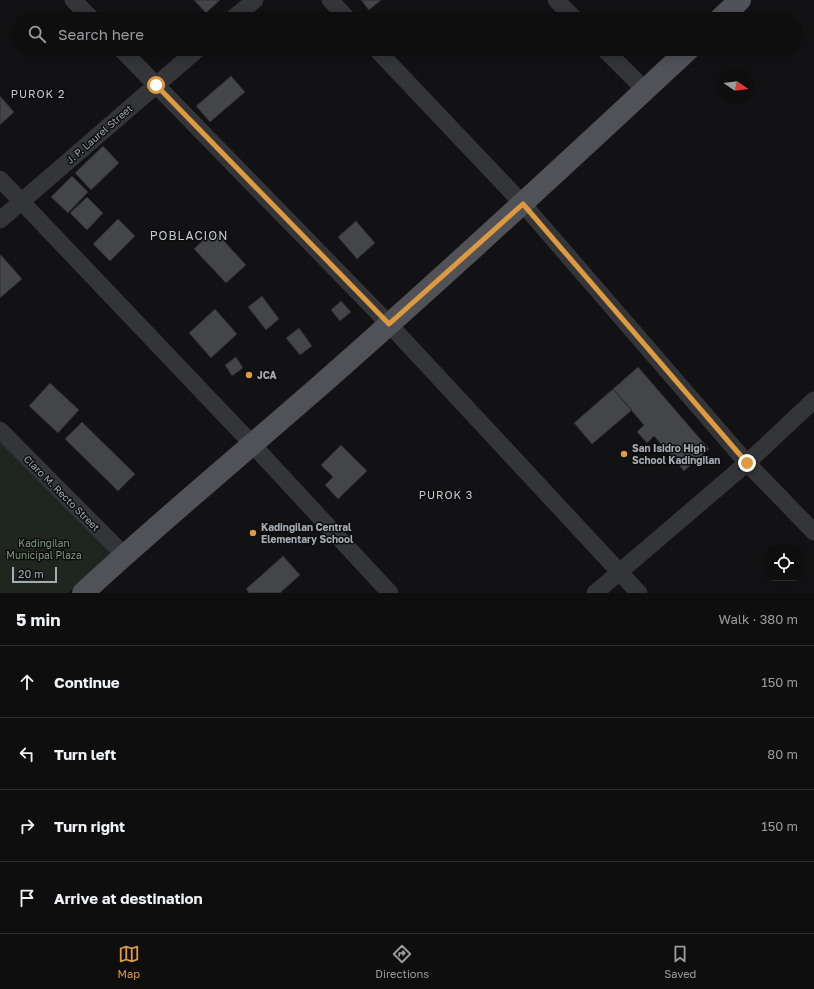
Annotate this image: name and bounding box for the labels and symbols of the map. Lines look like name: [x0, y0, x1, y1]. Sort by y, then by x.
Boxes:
north arrow: [718, 68, 754, 104]
route start: [147, 76, 165, 94]
district label: PUROK 2: [11, 87, 65, 100]
street label: J. P. Laurel Street: [63, 102, 135, 166]
district label: POBLACION: [150, 228, 228, 243]
place label: JCA: [257, 369, 277, 381]
marker: JCA: [244, 370, 254, 380]
place label: San Isidro High School Kadingilan: [632, 442, 720, 466]
marker: San Isidro High School Kadingilan: [619, 449, 629, 459]
street label: Claro M. Recto Street: [22, 453, 102, 533]
route end: [738, 454, 756, 472]
district label: PUROK 3: [419, 488, 473, 501]
place label: Kadingilan Central Elementary School: [261, 521, 354, 545]
marker: Kadingilan Central Elementary School: [248, 528, 258, 538]
park label: Kadingilan Municipal Plaza: [6, 537, 82, 561]
scale bar: [12, 565, 57, 584]

